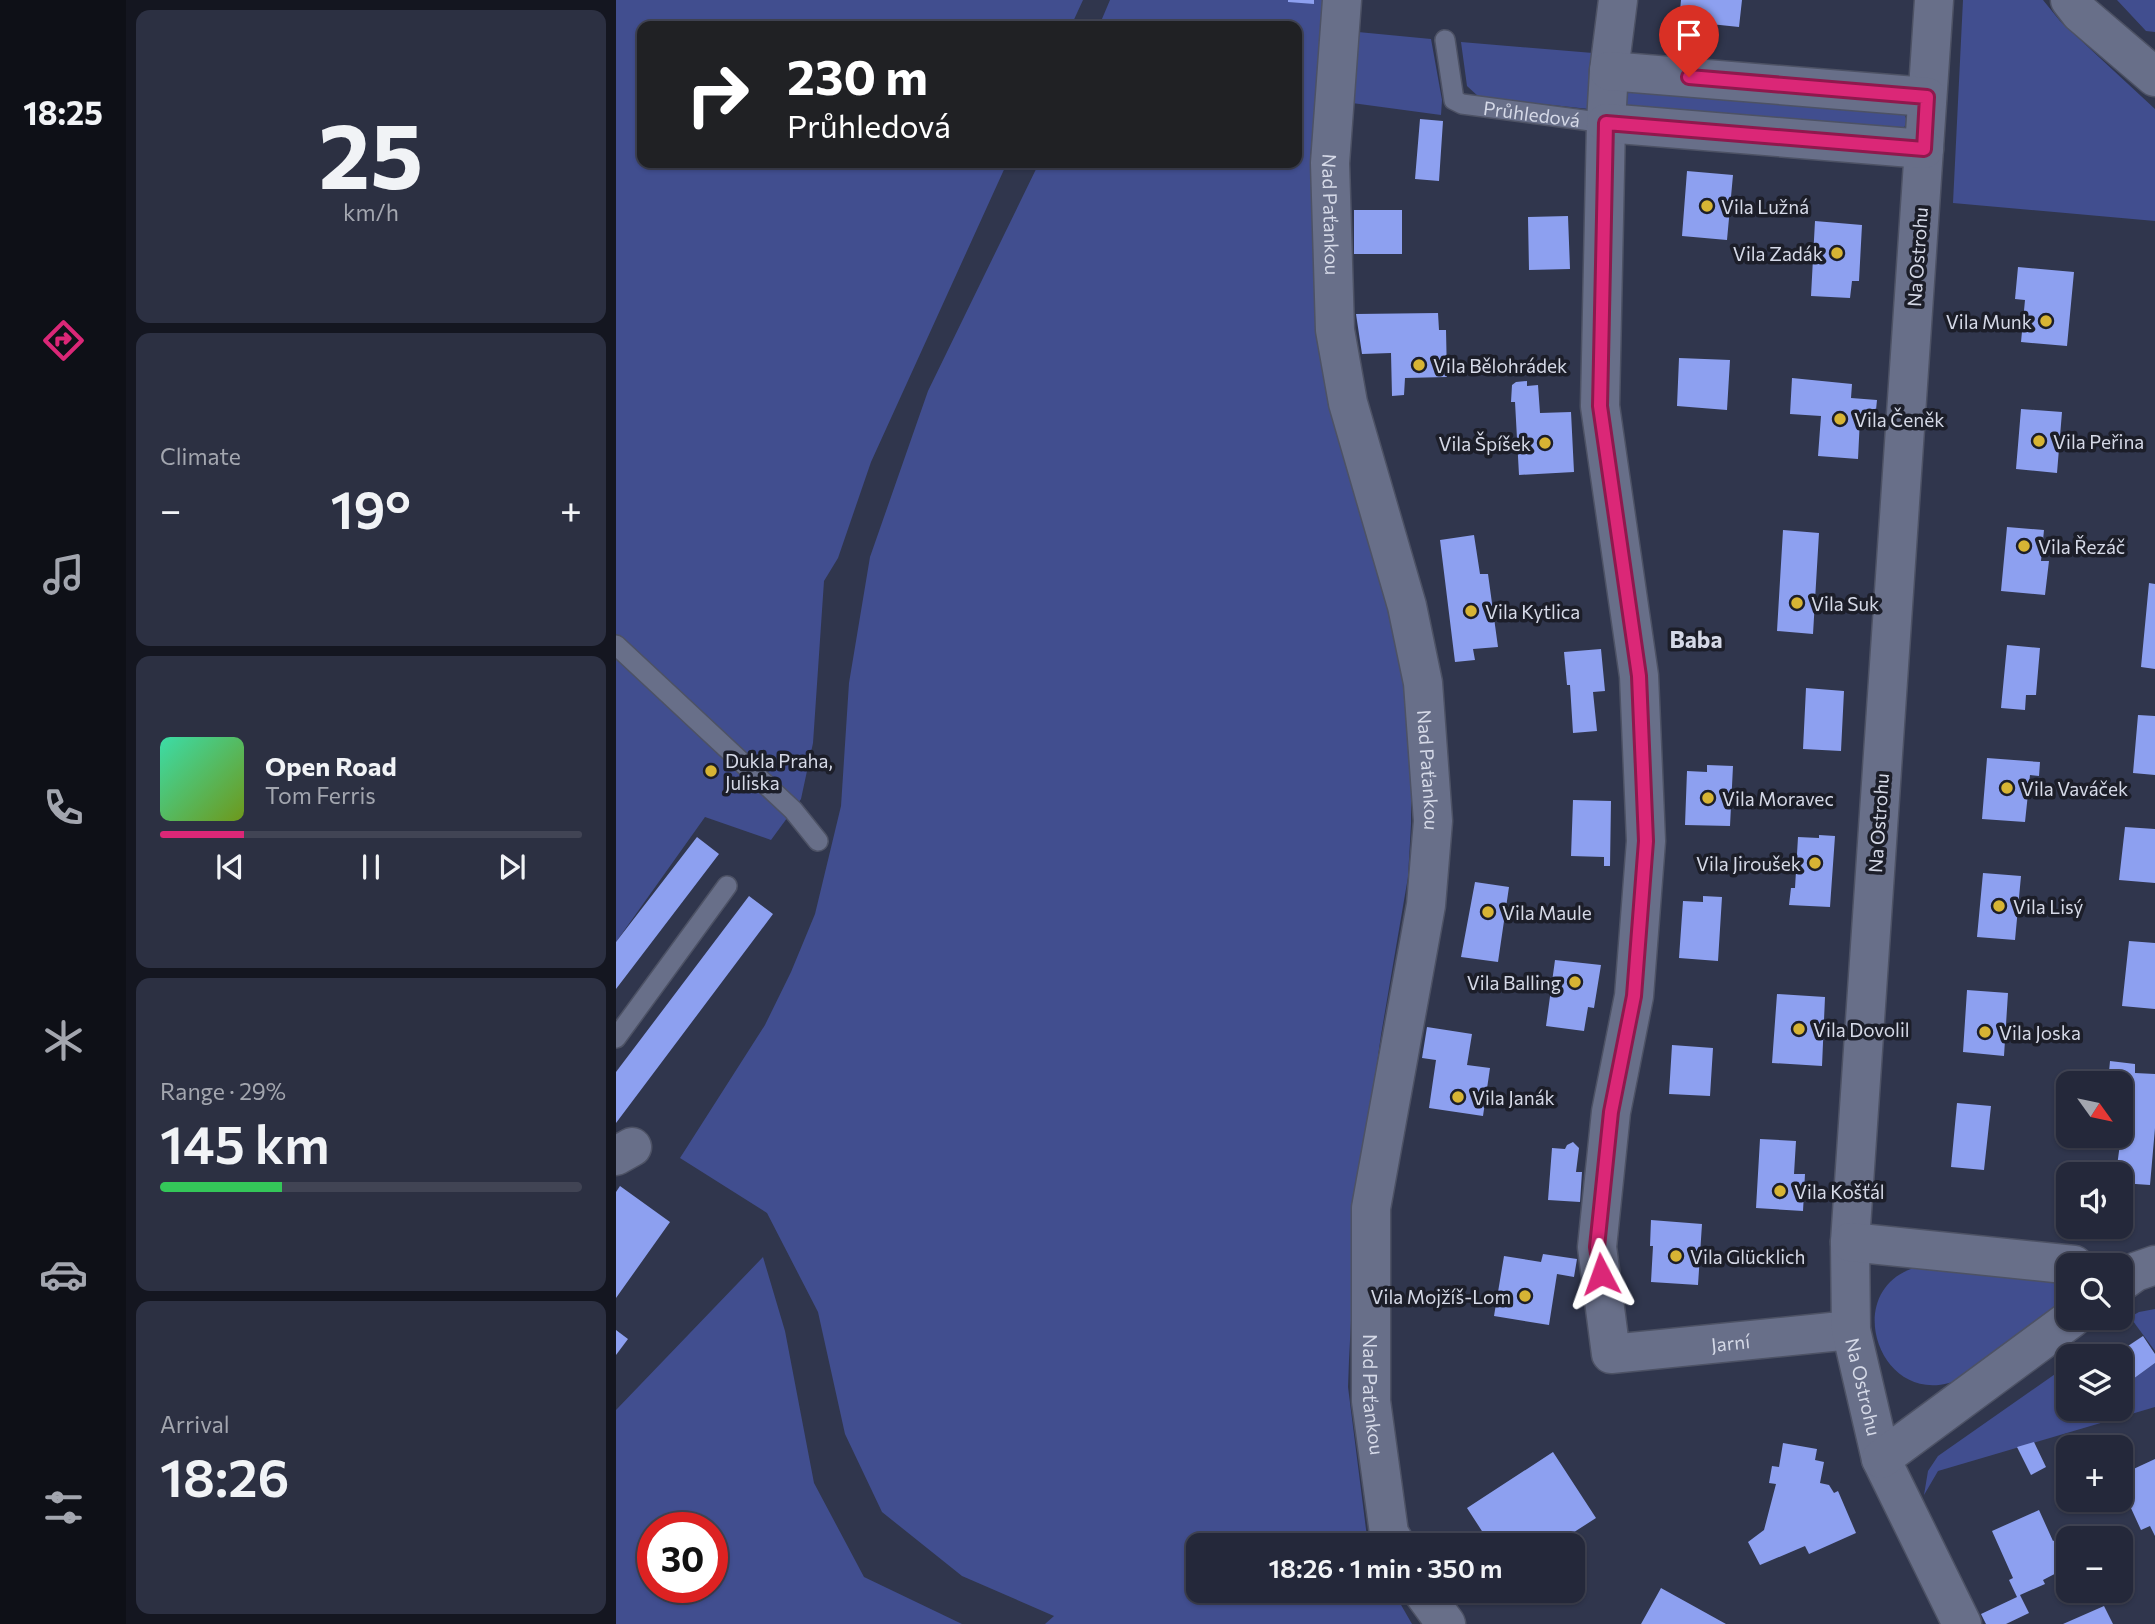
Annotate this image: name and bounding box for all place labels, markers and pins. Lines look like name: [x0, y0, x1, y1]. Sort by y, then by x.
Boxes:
pin: [1659, 5, 1719, 77]
place label: Vila Lužná: [1721, 195, 1809, 218]
marker: Vila Lužná: [1699, 198, 1715, 214]
place label: Vila Zadák: [1733, 242, 1823, 265]
marker: Vila Zadák: [1829, 245, 1845, 261]
place label: Vila Munk: [1946, 310, 2032, 333]
marker: Vila Munk: [2038, 313, 2054, 329]
place label: Vila Bělohrádek: [1433, 354, 1567, 377]
marker: Vila Bělohrádek: [1411, 357, 1427, 373]
place label: Vila Čeněk: [1854, 407, 1945, 431]
marker: Vila Čeněk: [1832, 411, 1848, 427]
place label: Vila Peřina: [2053, 430, 2144, 453]
place label: Vila Špíšek: [1438, 431, 1531, 455]
marker: Vila Peřina: [2031, 433, 2047, 449]
marker: Vila Špíšek: [1537, 435, 1553, 451]
place label: Vila Řezáč: [2038, 535, 2125, 558]
marker: Vila Řezáč: [2016, 538, 2032, 554]
place label: Vila Suk: [1811, 592, 1879, 615]
marker: Vila Suk: [1789, 595, 1805, 611]
place label: Vila Kytlica: [1485, 600, 1580, 623]
marker: Vila Kytlica: [1463, 603, 1479, 619]
place label: Dukla Praha, Juliska: [725, 749, 833, 794]
marker: Dukla Praha, Juliska: [703, 763, 719, 779]
place label: Vila Vaváček: [2021, 777, 2128, 800]
marker: Vila Vaváček: [1999, 780, 2015, 796]
place label: Vila Moravec: [1722, 787, 1834, 810]
marker: Vila Moravec: [1700, 790, 1716, 806]
place label: Vila Jiroušek: [1696, 852, 1801, 875]
marker: Vila Jiroušek: [1807, 855, 1823, 871]
place label: Vila Lisý: [2013, 895, 2084, 918]
marker: Vila Lisý: [1991, 898, 2007, 914]
place label: Vila Maule: [1502, 901, 1592, 924]
marker: Vila Maule: [1480, 904, 1496, 920]
place label: Vila Balling: [1467, 971, 1561, 994]
marker: Vila Balling: [1567, 974, 1583, 990]
place label: Vila Dovolil: [1813, 1018, 1910, 1041]
marker: Vila Dovolil: [1791, 1021, 1807, 1037]
place label: Vila Joska: [1999, 1021, 2081, 1044]
marker: Vila Joska: [1977, 1024, 1993, 1040]
place label: Vila Janák: [1472, 1086, 1555, 1109]
marker: Vila Janák: [1450, 1089, 1466, 1105]
place label: Vila Košťál: [1794, 1180, 1885, 1203]
marker: Vila Košťál: [1772, 1183, 1788, 1199]
place label: Vila Glücklich: [1690, 1245, 1805, 1268]
marker: Vila Glücklich: [1668, 1248, 1684, 1264]
place label: Vila Mojžíš-Lom: [1371, 1285, 1511, 1308]
marker: Vila Mojžíš-Lom: [1517, 1288, 1533, 1304]

